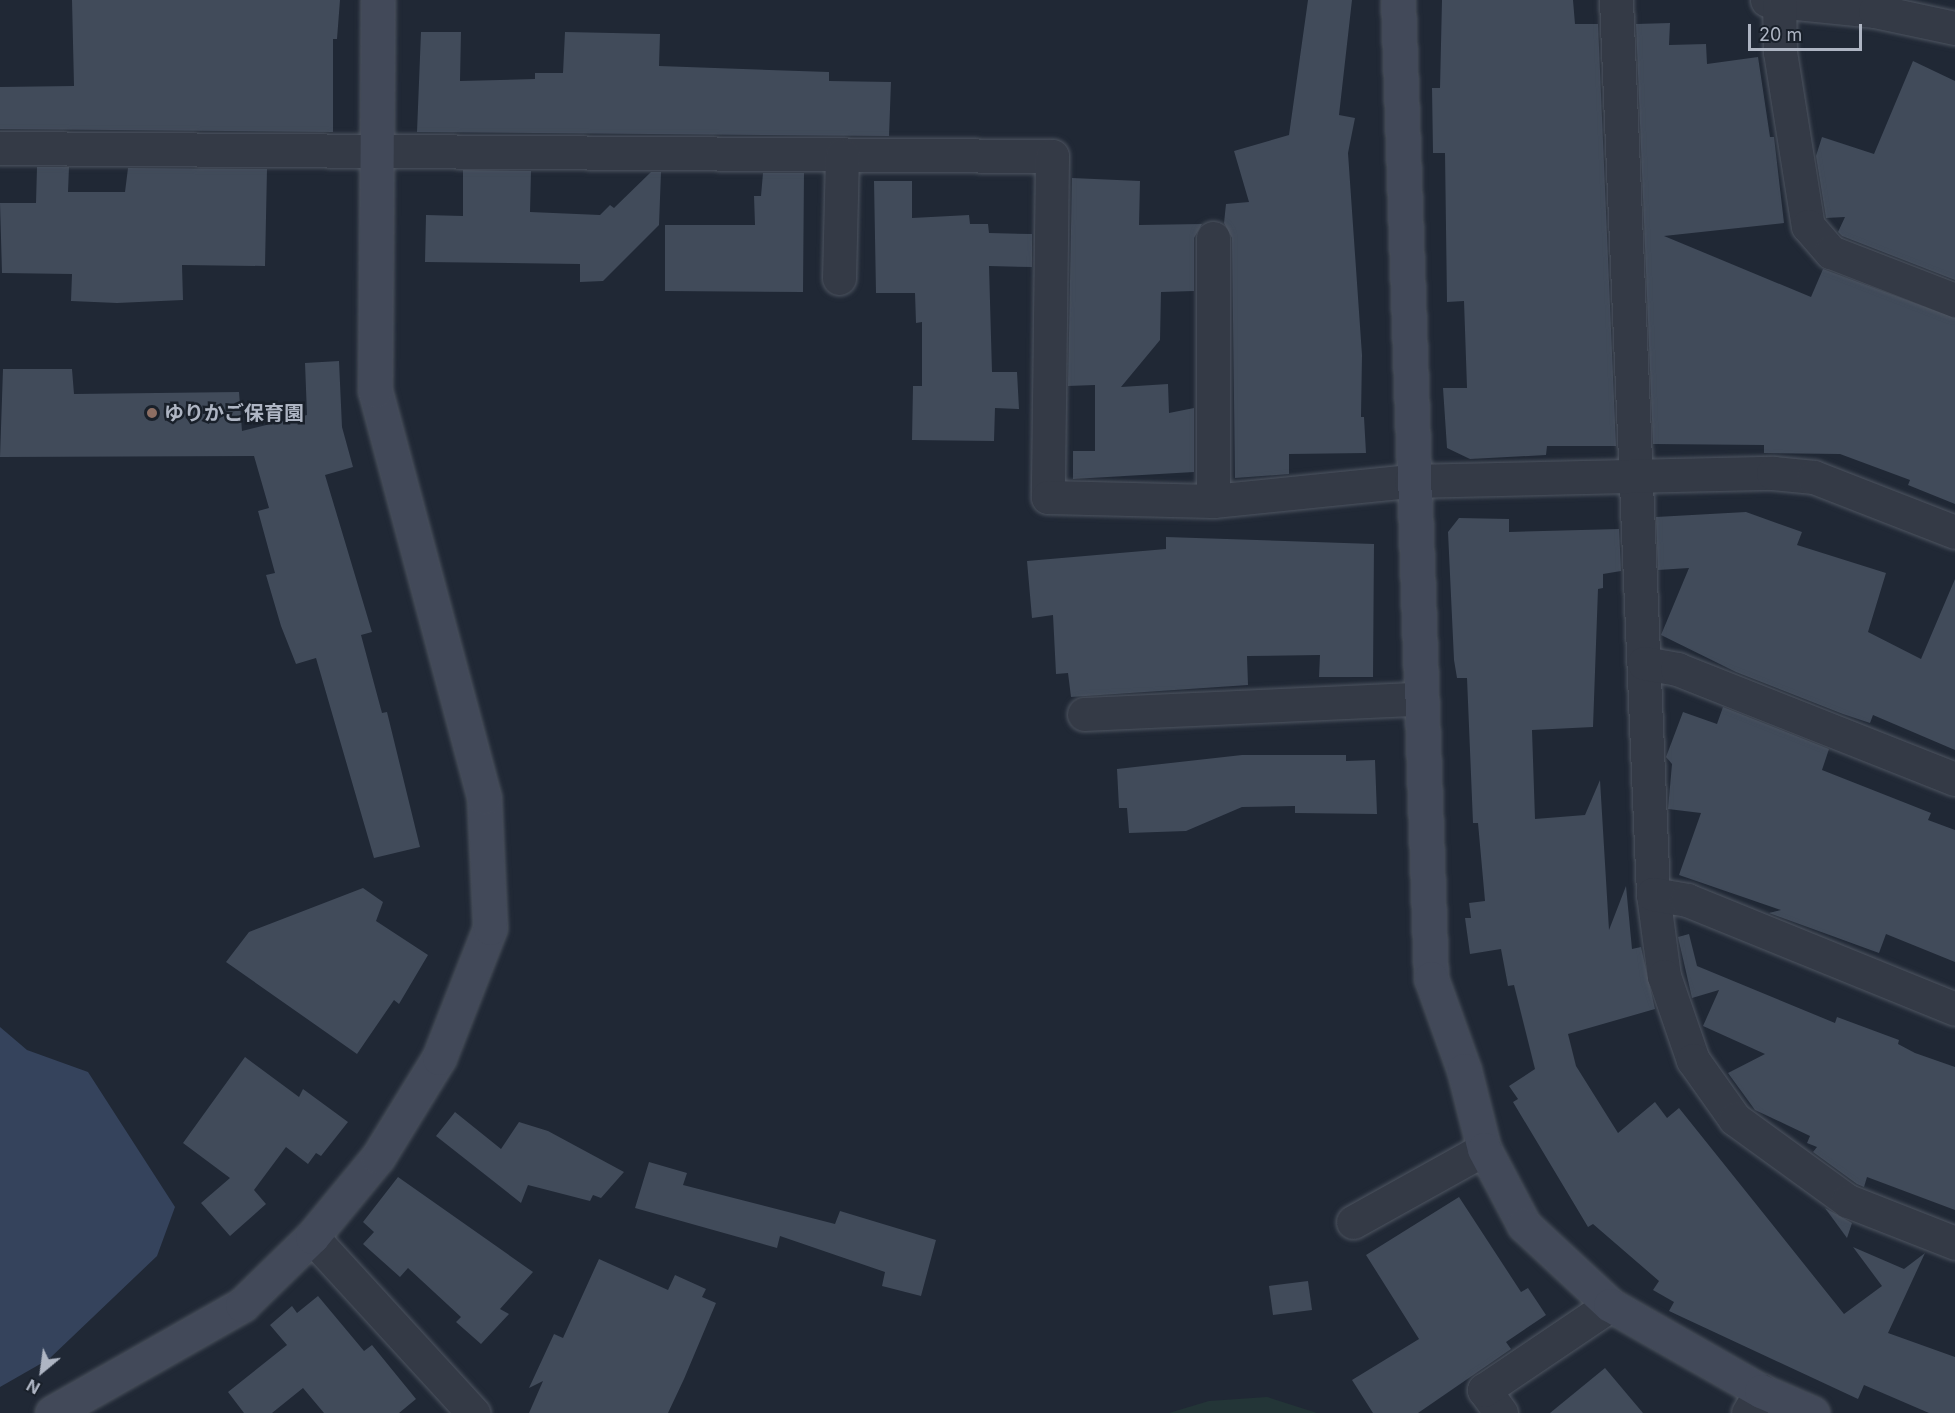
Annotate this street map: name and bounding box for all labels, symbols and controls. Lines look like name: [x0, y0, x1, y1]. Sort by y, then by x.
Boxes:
scale bar: [1751, 12, 1865, 50]
text: 20 m: [1759, 24, 1802, 45]
place label: ゆりかご保育園: [164, 401, 304, 425]
marker: ゆりかご保育園: [145, 406, 159, 420]
north arrow: [12, 1341, 72, 1401]
text: N: [23, 1375, 43, 1398]

